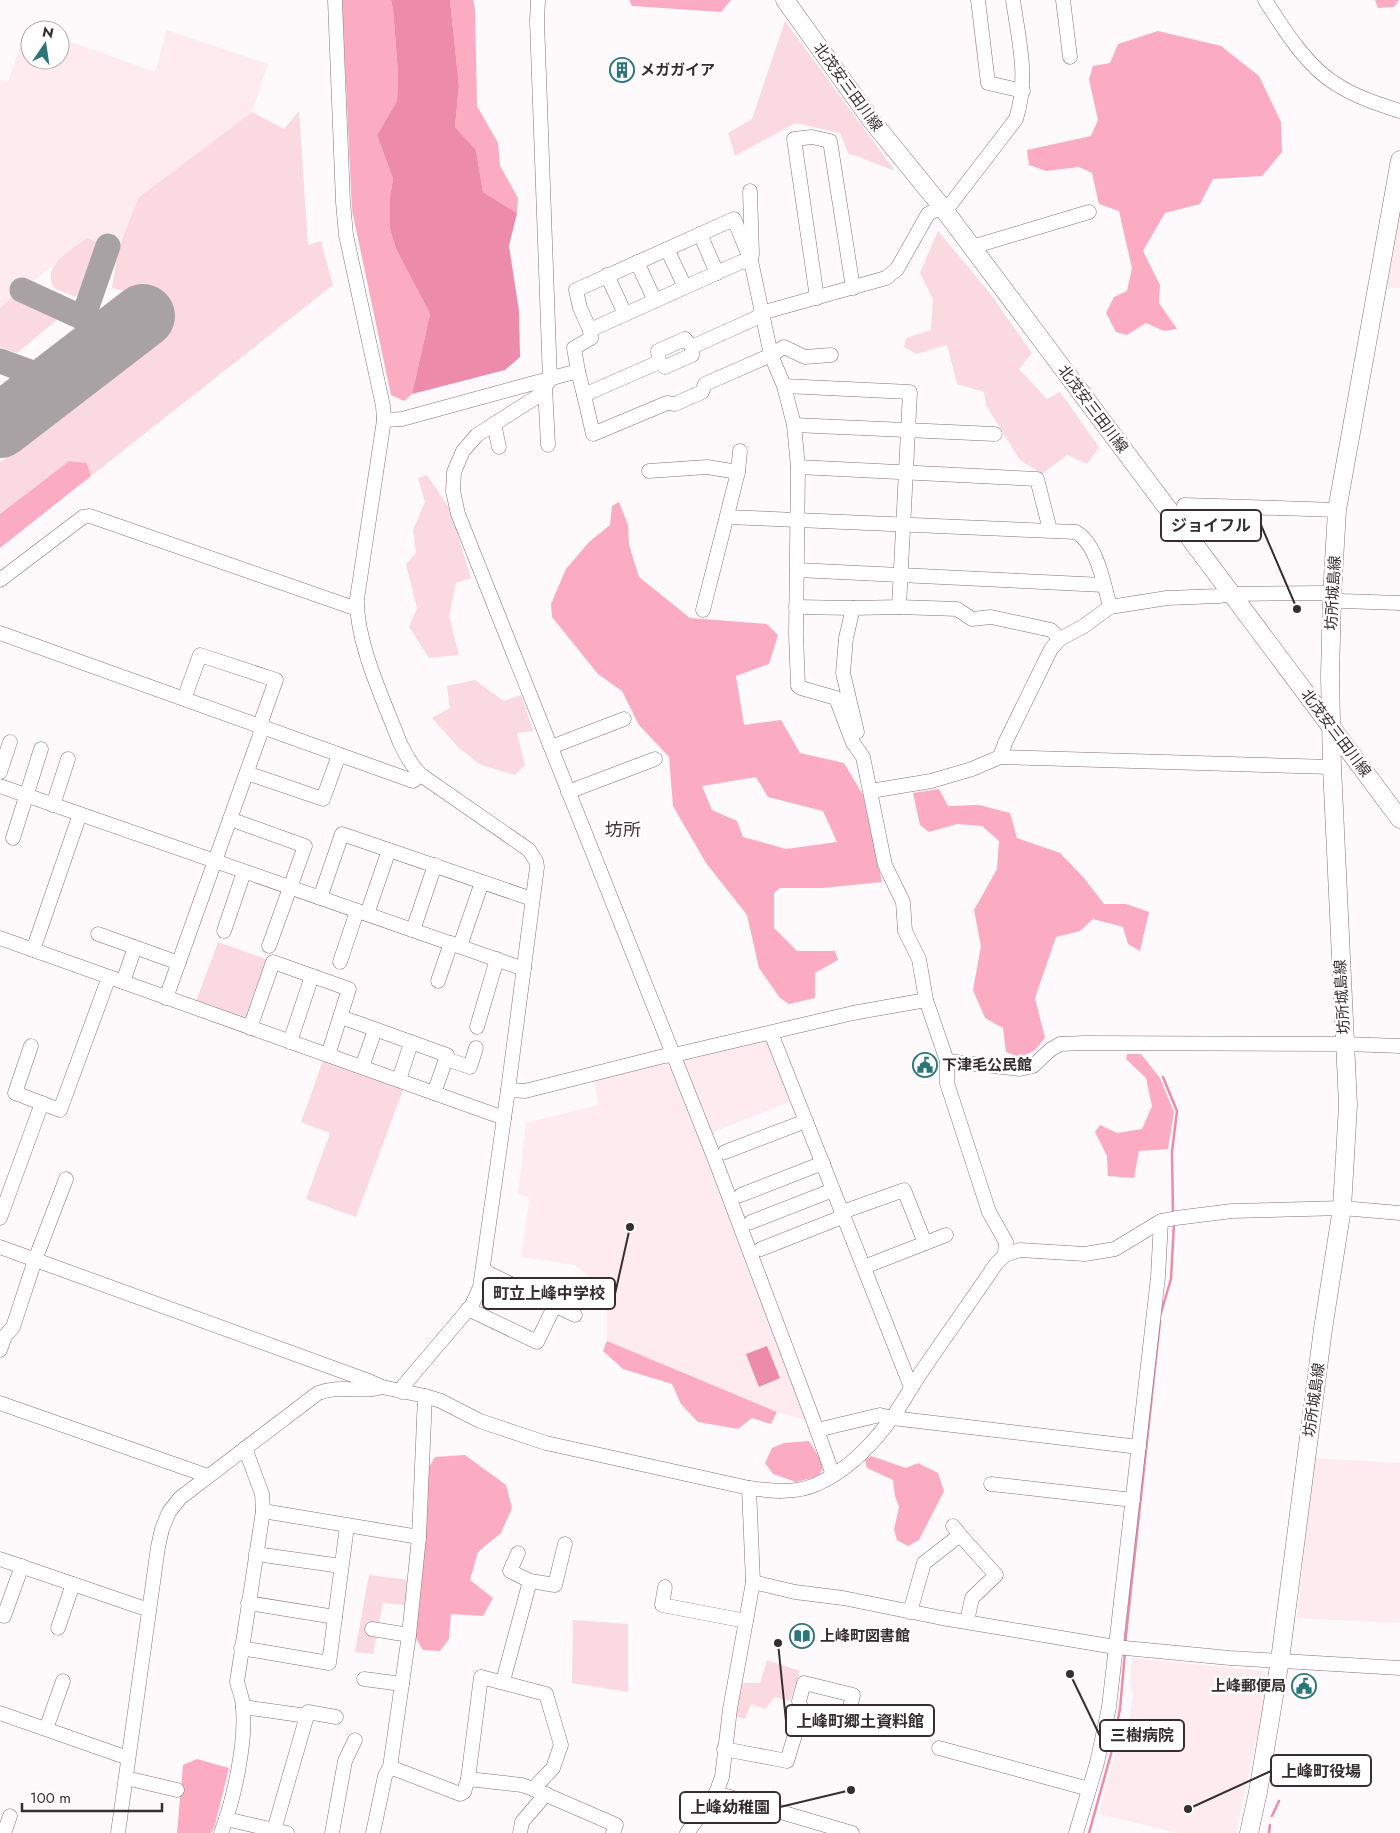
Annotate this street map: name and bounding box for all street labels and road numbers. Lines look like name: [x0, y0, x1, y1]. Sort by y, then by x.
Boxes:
street label: 北茂安三田川線: [808, 38, 888, 136]
street label: 北茂安三田川線: [1053, 360, 1133, 458]
street label: 坊所城島線: [1320, 555, 1346, 631]
street label: 北茂安三田川線: [1296, 684, 1376, 782]
street label: 坊所城島線: [1329, 959, 1355, 1035]
street label: 坊所城島線: [1298, 1361, 1330, 1439]

